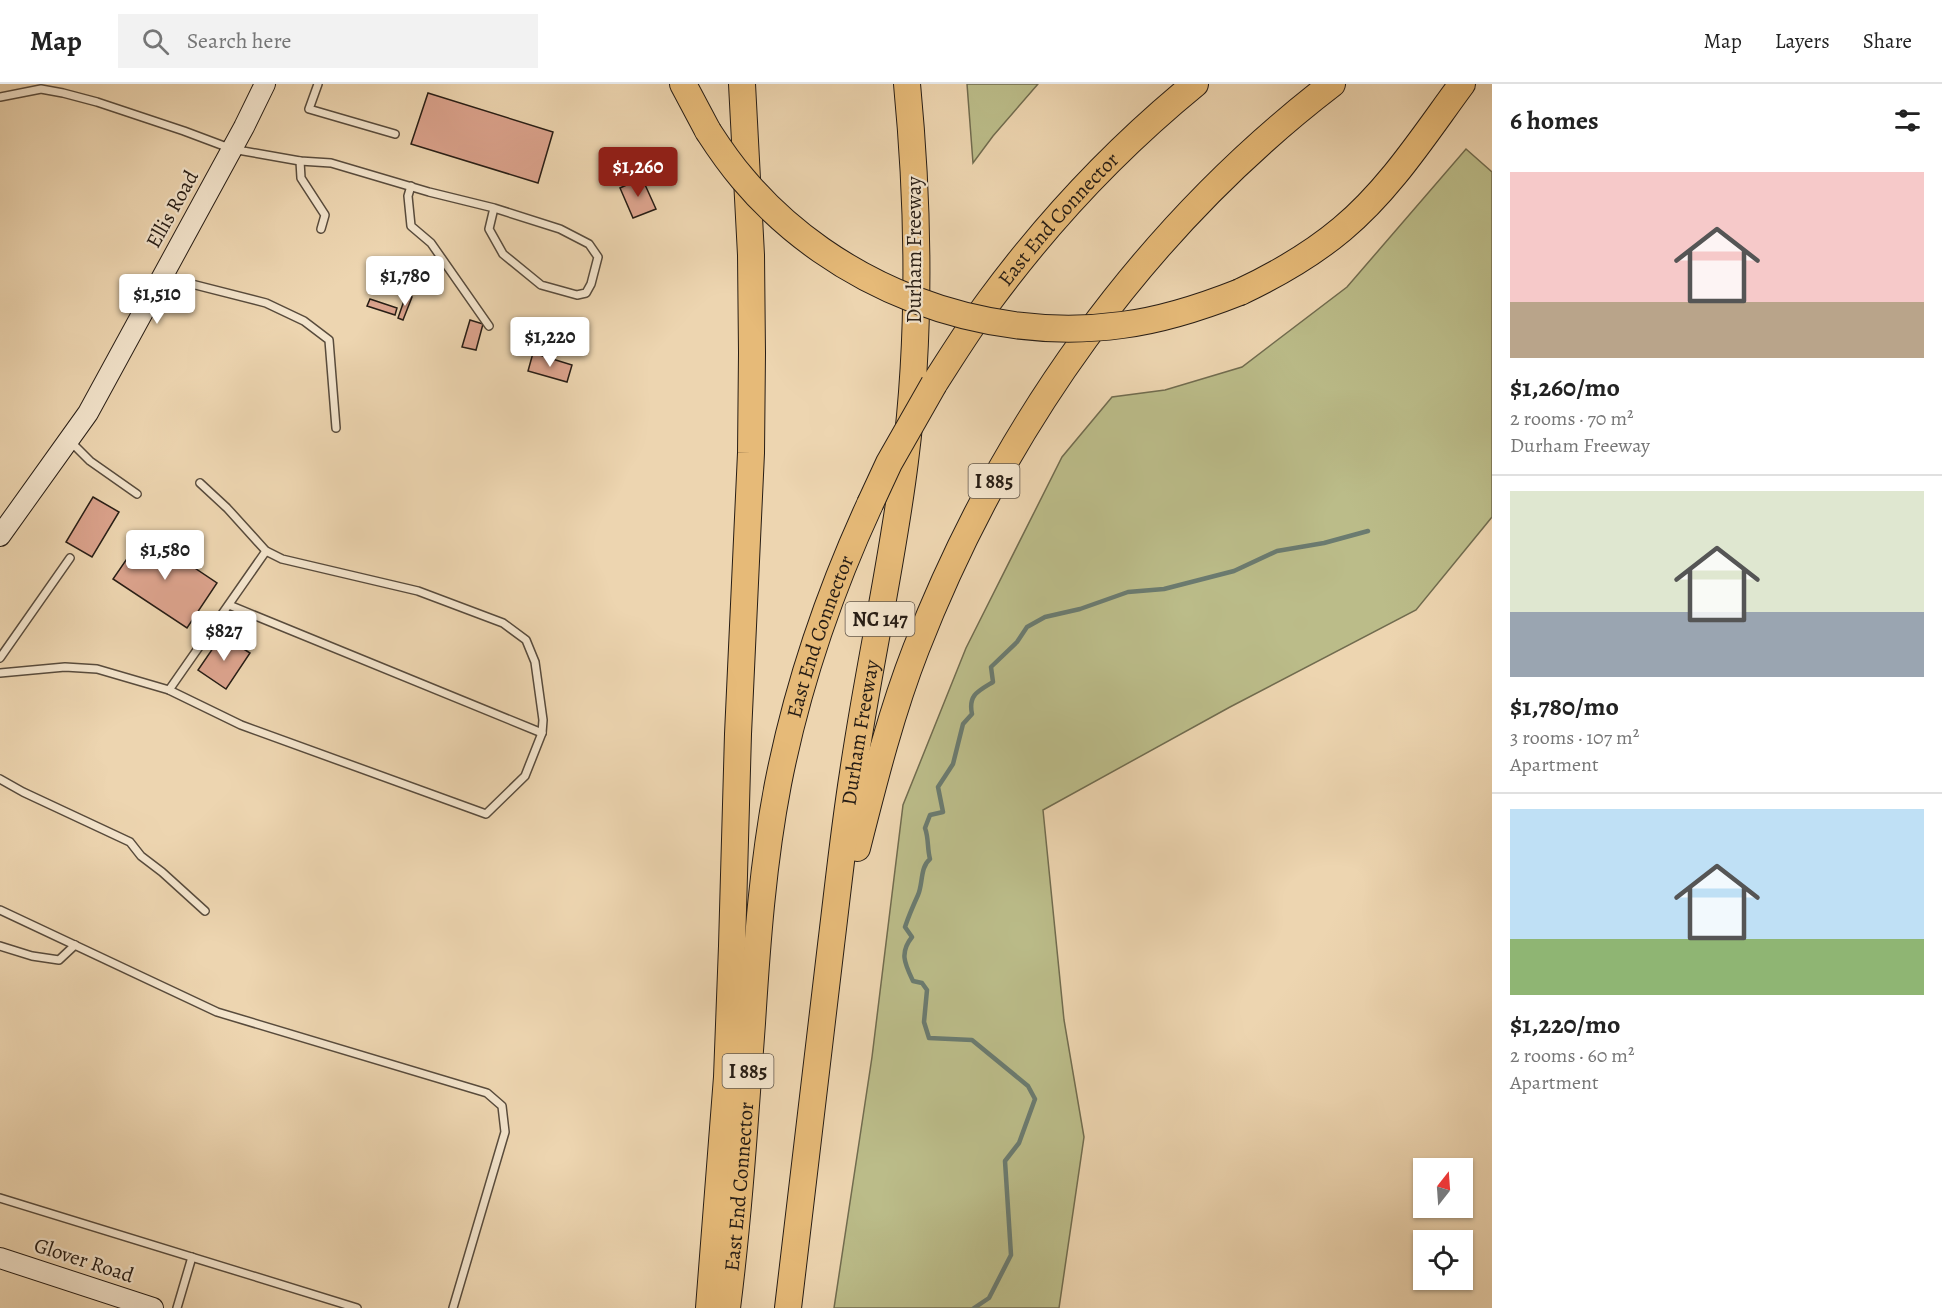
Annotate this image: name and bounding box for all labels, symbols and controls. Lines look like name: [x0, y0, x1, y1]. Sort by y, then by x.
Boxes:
search box: [118, 14, 538, 68]
text: Map: [30, 22, 82, 60]
icon: search: [139, 25, 172, 58]
text: Search here: [187, 26, 291, 56]
text: Map: [1703, 27, 1742, 55]
text: Layers: [1775, 27, 1830, 55]
text: Share: [1863, 27, 1912, 55]
text: 6 homes: [1510, 103, 1599, 138]
icon: filters: [1891, 104, 1924, 137]
street label: East End Connector: [991, 146, 1125, 292]
pin: $1,260: [589, 147, 687, 198]
text: $1,260: [613, 153, 663, 180]
street label: Ellis Road: [139, 164, 205, 253]
street label: Durham Freeway: [900, 176, 928, 324]
icon: home: [1663, 211, 1771, 319]
pin: $1,780: [356, 256, 454, 307]
text: $1,780: [380, 262, 430, 289]
pin: $1,510: [108, 274, 206, 325]
text: $1,510: [133, 280, 181, 307]
pin: $1,220: [501, 317, 599, 368]
text: $1,220: [524, 323, 576, 350]
text: $1,260/mo: [1510, 370, 1620, 405]
text: 2 rooms · 70 m²: [1510, 405, 1634, 432]
text: Durham Freeway: [1510, 432, 1650, 459]
road number: I 885: [968, 464, 1020, 498]
pin: $1,580: [116, 530, 214, 581]
icon: home: [1663, 530, 1771, 638]
text: $1,580: [140, 536, 190, 563]
street label: East End Connector: [780, 551, 860, 721]
road number: NC 147: [846, 602, 914, 636]
pin: $827: [188, 611, 260, 662]
text: $827: [205, 617, 243, 644]
street label: Durham Freeway: [834, 657, 886, 807]
text: $1,780/mo: [1510, 689, 1619, 724]
text: 3 rooms · 107 m²: [1510, 724, 1639, 751]
text: Apartment: [1510, 751, 1599, 778]
icon: home: [1663, 848, 1771, 956]
text: $1,220/mo: [1510, 1007, 1620, 1042]
text: 2 rooms · 60 m²: [1510, 1042, 1634, 1069]
road number: I 885: [722, 1054, 774, 1088]
text: Apartment: [1510, 1069, 1599, 1096]
street label: East End Connector: [717, 1101, 760, 1273]
north arrow: [1413, 1158, 1473, 1218]
map controls: [1413, 1158, 1473, 1290]
button: locate: [1413, 1230, 1473, 1290]
street label: Glover Road: [31, 1231, 138, 1290]

